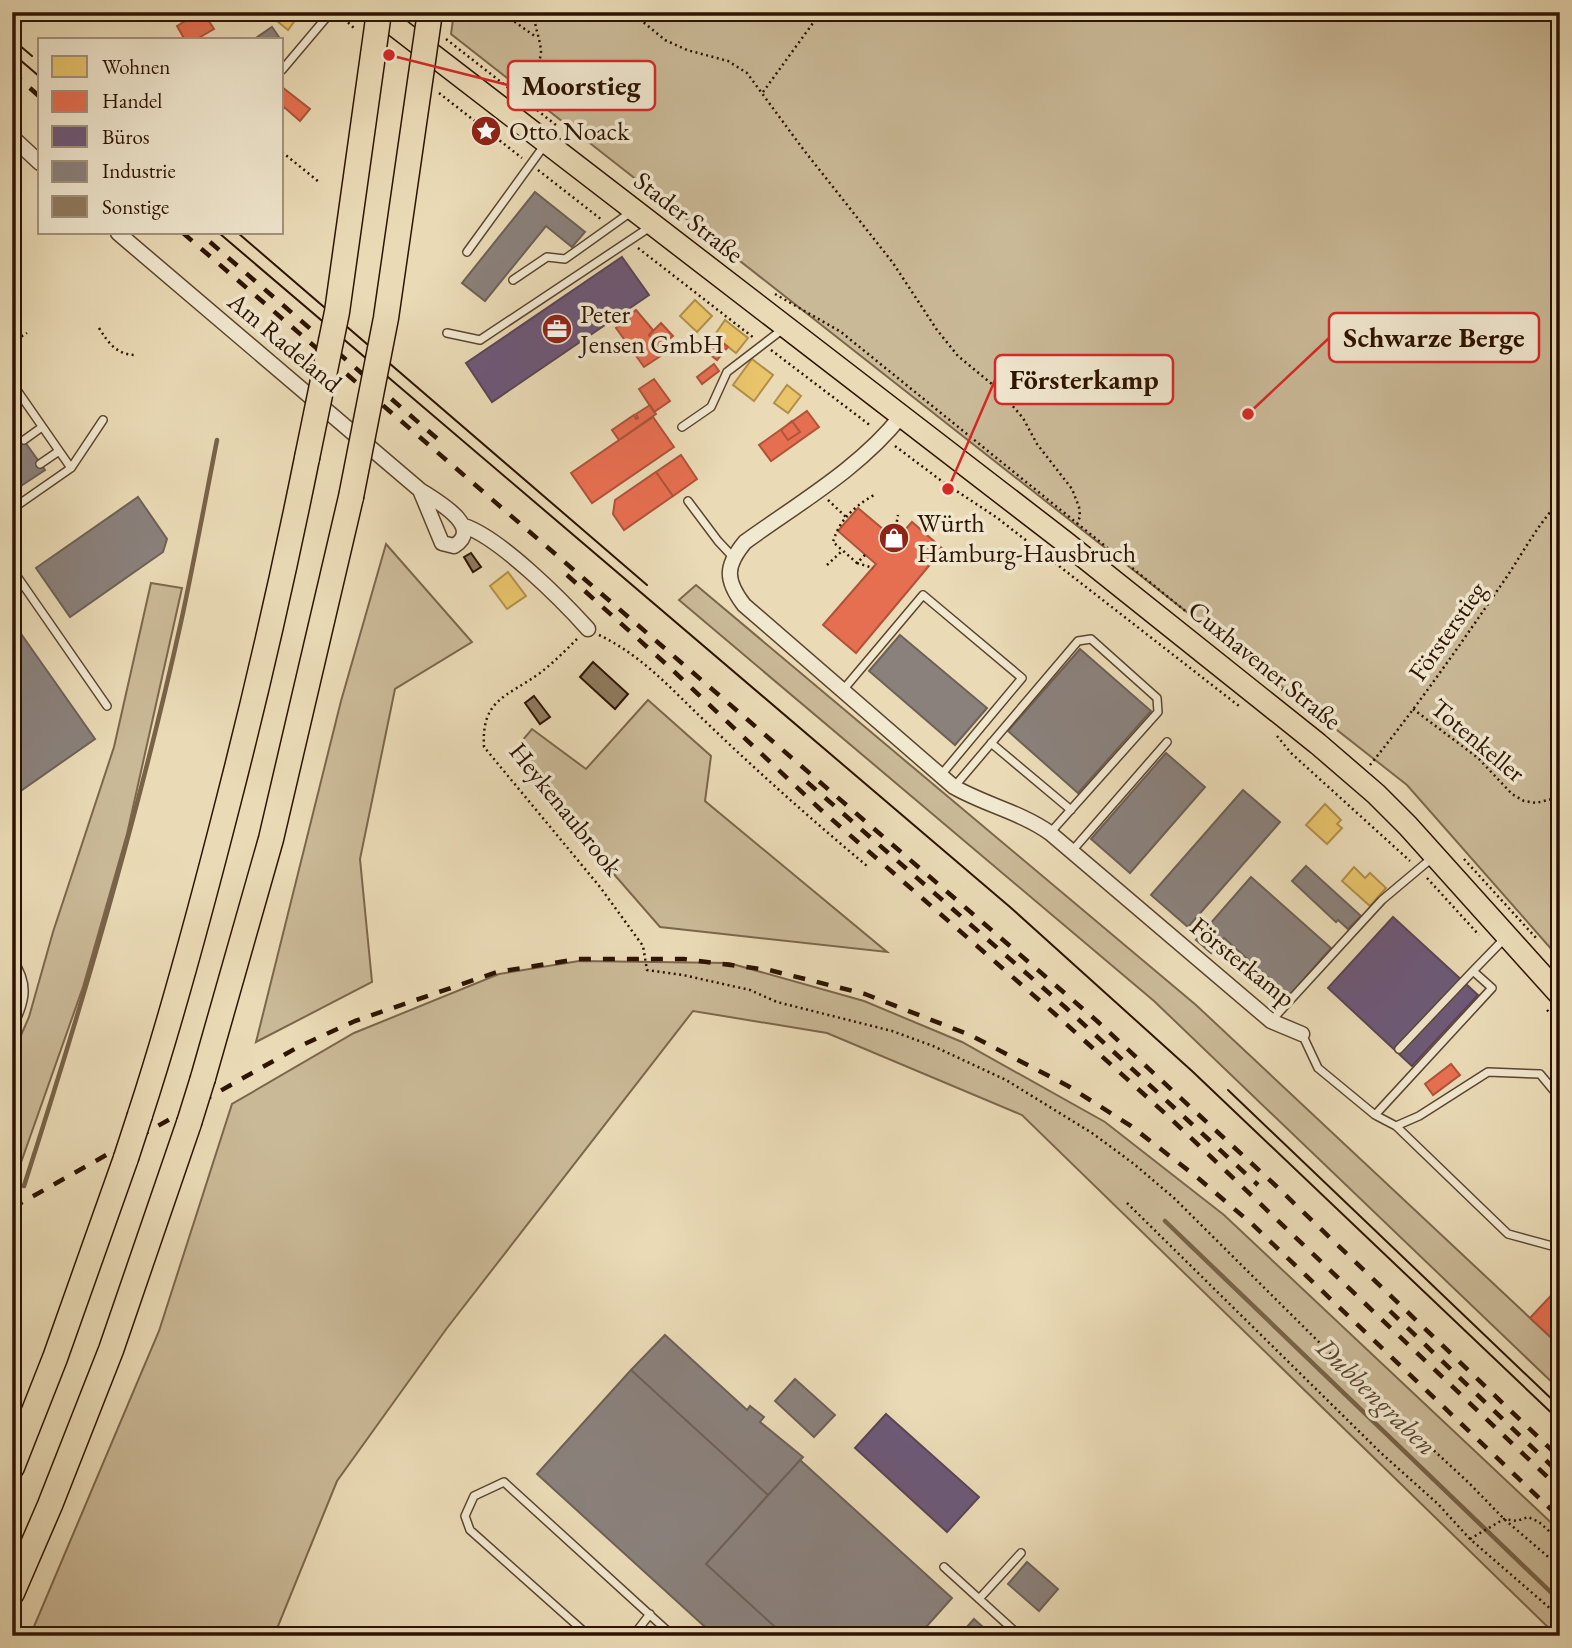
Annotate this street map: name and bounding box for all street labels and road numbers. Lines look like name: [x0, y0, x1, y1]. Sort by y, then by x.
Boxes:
street label: Stader Straße: [627, 163, 751, 271]
street label: Am Radeland: [220, 284, 350, 400]
street label: Försterstieg: [1400, 574, 1494, 687]
street label: Cuxhavener Straße: [1181, 593, 1349, 737]
street label: Totenkeller: [1424, 691, 1533, 790]
street label: Heykenaubrook: [502, 735, 631, 883]
street label: Försterkamp: [1183, 909, 1303, 1015]

